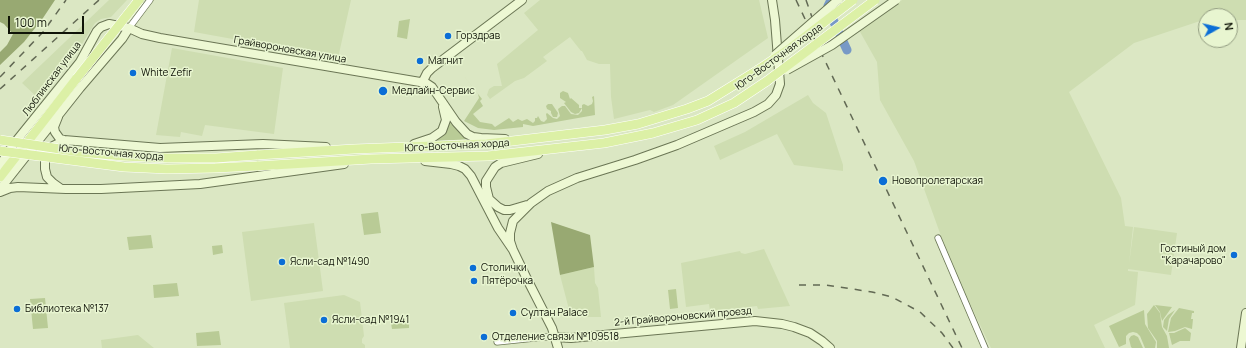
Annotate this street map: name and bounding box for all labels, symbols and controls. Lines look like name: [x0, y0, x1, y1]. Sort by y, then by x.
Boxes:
scale bar: [10, 8, 86, 34]
north arrow: [1198, 8, 1238, 48]
text: 100 m: [15, 14, 47, 31]
street label: Юго-Восточная хорда: [733, 21, 825, 93]
text: N: [1221, 21, 1237, 31]
place label: Горздрав: [456, 30, 500, 42]
marker: Горздрав: [443, 31, 453, 41]
street label: Грайвороновская улица: [233, 34, 347, 66]
street label: Люблинская улица: [20, 39, 84, 119]
place label: Магнит: [428, 55, 463, 67]
marker: Магнит: [415, 56, 425, 66]
place label: White Zefir: [141, 67, 192, 79]
marker: White Zefir: [128, 68, 138, 78]
marker: Медлайн-Сервис: [377, 85, 389, 97]
place label: Медлайн-Сервис: [392, 85, 475, 97]
street label: Юго-Восточная хорда: [404, 137, 510, 155]
street label: Юго-Восточная хорда: [58, 142, 164, 164]
marker: Новопролетарская: [877, 175, 889, 187]
place label: Новопролетарская: [892, 175, 983, 187]
place label: Гостиный дом "Карачарово": [1160, 243, 1226, 266]
marker: Гостиный дом "Карачарово": [1229, 250, 1239, 260]
place label: Ясли-сад №1490: [290, 256, 369, 268]
marker: Ясли-сад №1490: [277, 257, 287, 267]
place label: Столички: [481, 262, 527, 274]
marker: Столички: [468, 263, 478, 273]
place label: Пятёрочка: [482, 275, 533, 287]
marker: Пятёрочка: [469, 276, 479, 286]
place label: Библиотека №137: [25, 303, 109, 315]
marker: Библиотека №137: [12, 304, 22, 314]
street label: 2-й Грайвороновский проезд: [614, 305, 752, 329]
place label: Султан Palace: [521, 307, 588, 319]
marker: Султан Palace: [508, 308, 518, 318]
place label: Ясли-сад №1941: [332, 314, 409, 326]
marker: Ясли-сад №1941: [319, 315, 329, 325]
place label: Отделение связи №109518: [492, 331, 619, 343]
marker: Отделение связи №109518: [479, 332, 489, 342]

